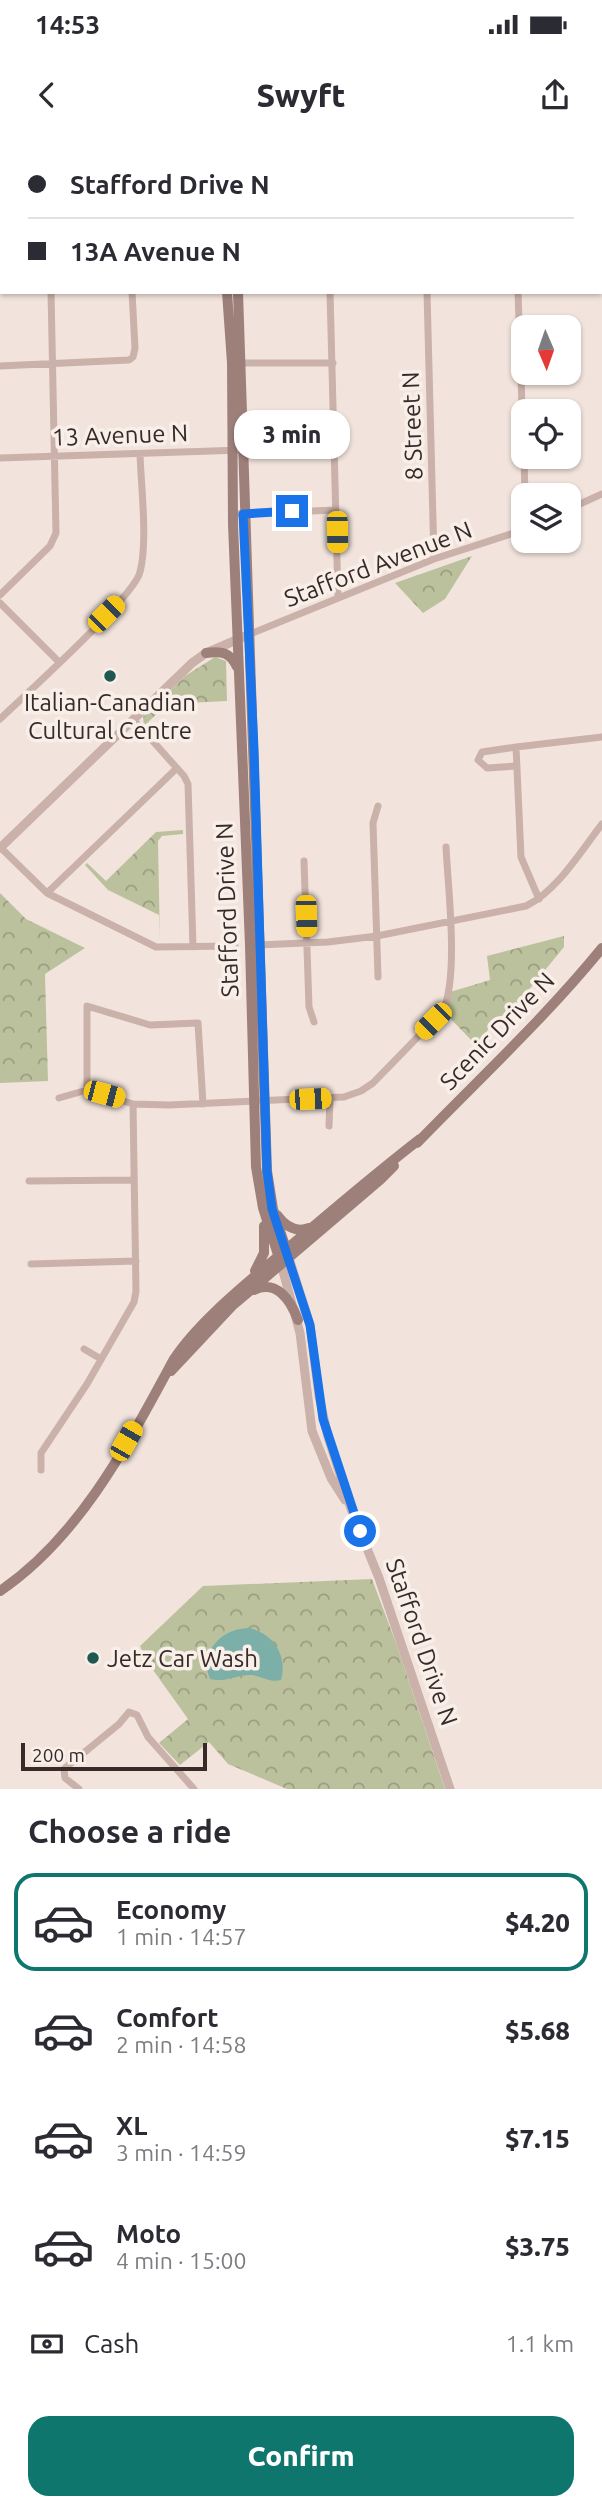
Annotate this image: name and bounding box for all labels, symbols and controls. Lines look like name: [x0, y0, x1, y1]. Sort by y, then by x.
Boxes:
text: 14:53: [35, 10, 100, 39]
icon: back: [28, 76, 66, 114]
icon: share: [536, 76, 574, 114]
text: Swyft: [256, 77, 346, 113]
text: Stafford Drive N: [70, 170, 270, 199]
text: 13A Avenue N: [70, 237, 241, 266]
north arrow: [511, 315, 581, 385]
map controls: [511, 315, 581, 553]
street label: 8 Street N: [397, 371, 427, 481]
button: locate: [511, 399, 581, 469]
callout: 3 min: [234, 410, 350, 458]
street label: 13 Avenue N: [52, 419, 188, 451]
text: 3 min: [263, 422, 321, 447]
button: layers: [511, 483, 581, 553]
route end: [276, 495, 308, 527]
car: [327, 511, 348, 553]
street label: Stafford Avenue N: [280, 516, 476, 612]
car: [84, 592, 129, 636]
marker: Italian-Canadian Cultural Centre: [102, 668, 118, 684]
place label: Italian-Canadian Cultural Centre: [24, 689, 196, 744]
street label: Stafford Drive N: [210, 822, 244, 998]
car: [295, 895, 318, 937]
street label: Scenic Drive N: [434, 967, 560, 1095]
car: [411, 999, 456, 1043]
car: [81, 1078, 128, 1110]
car: [289, 1088, 332, 1110]
car: [107, 1418, 146, 1464]
route start: [344, 1515, 376, 1547]
street label: Stafford Drive N: [381, 1555, 463, 1729]
place label: Jetz Car Wash: [107, 1645, 258, 1672]
marker: Jetz Car Wash: [85, 1650, 101, 1666]
scale bar: [21, 1740, 206, 1772]
text: 200 m: [32, 1744, 85, 1766]
text: Choose a ride: [28, 1813, 231, 1849]
icon: car: [32, 1891, 95, 1954]
text: Economy: [116, 1895, 226, 1924]
text: $4.20: [505, 1908, 570, 1937]
text: 1 min · 14:57: [116, 1924, 247, 1949]
icon: car: [32, 1999, 95, 2062]
text: Comfort: [116, 2003, 219, 2032]
text: $5.68: [505, 2016, 570, 2045]
text: 2 min · 14:58: [116, 2032, 247, 2057]
icon: car: [32, 2107, 95, 2170]
text: XL: [116, 2111, 147, 2140]
text: $7.15: [505, 2124, 570, 2153]
text: 3 min · 14:59: [116, 2140, 247, 2165]
icon: car: [32, 2215, 95, 2278]
text: Moto: [116, 2219, 181, 2248]
text: $3.75: [505, 2232, 570, 2261]
text: 4 min · 15:00: [116, 2248, 247, 2273]
icon: cash: [28, 2325, 66, 2363]
text: Cash: [84, 2329, 139, 2358]
text: 1.1 km: [506, 2331, 574, 2356]
button: Confirm: [28, 2416, 574, 2496]

